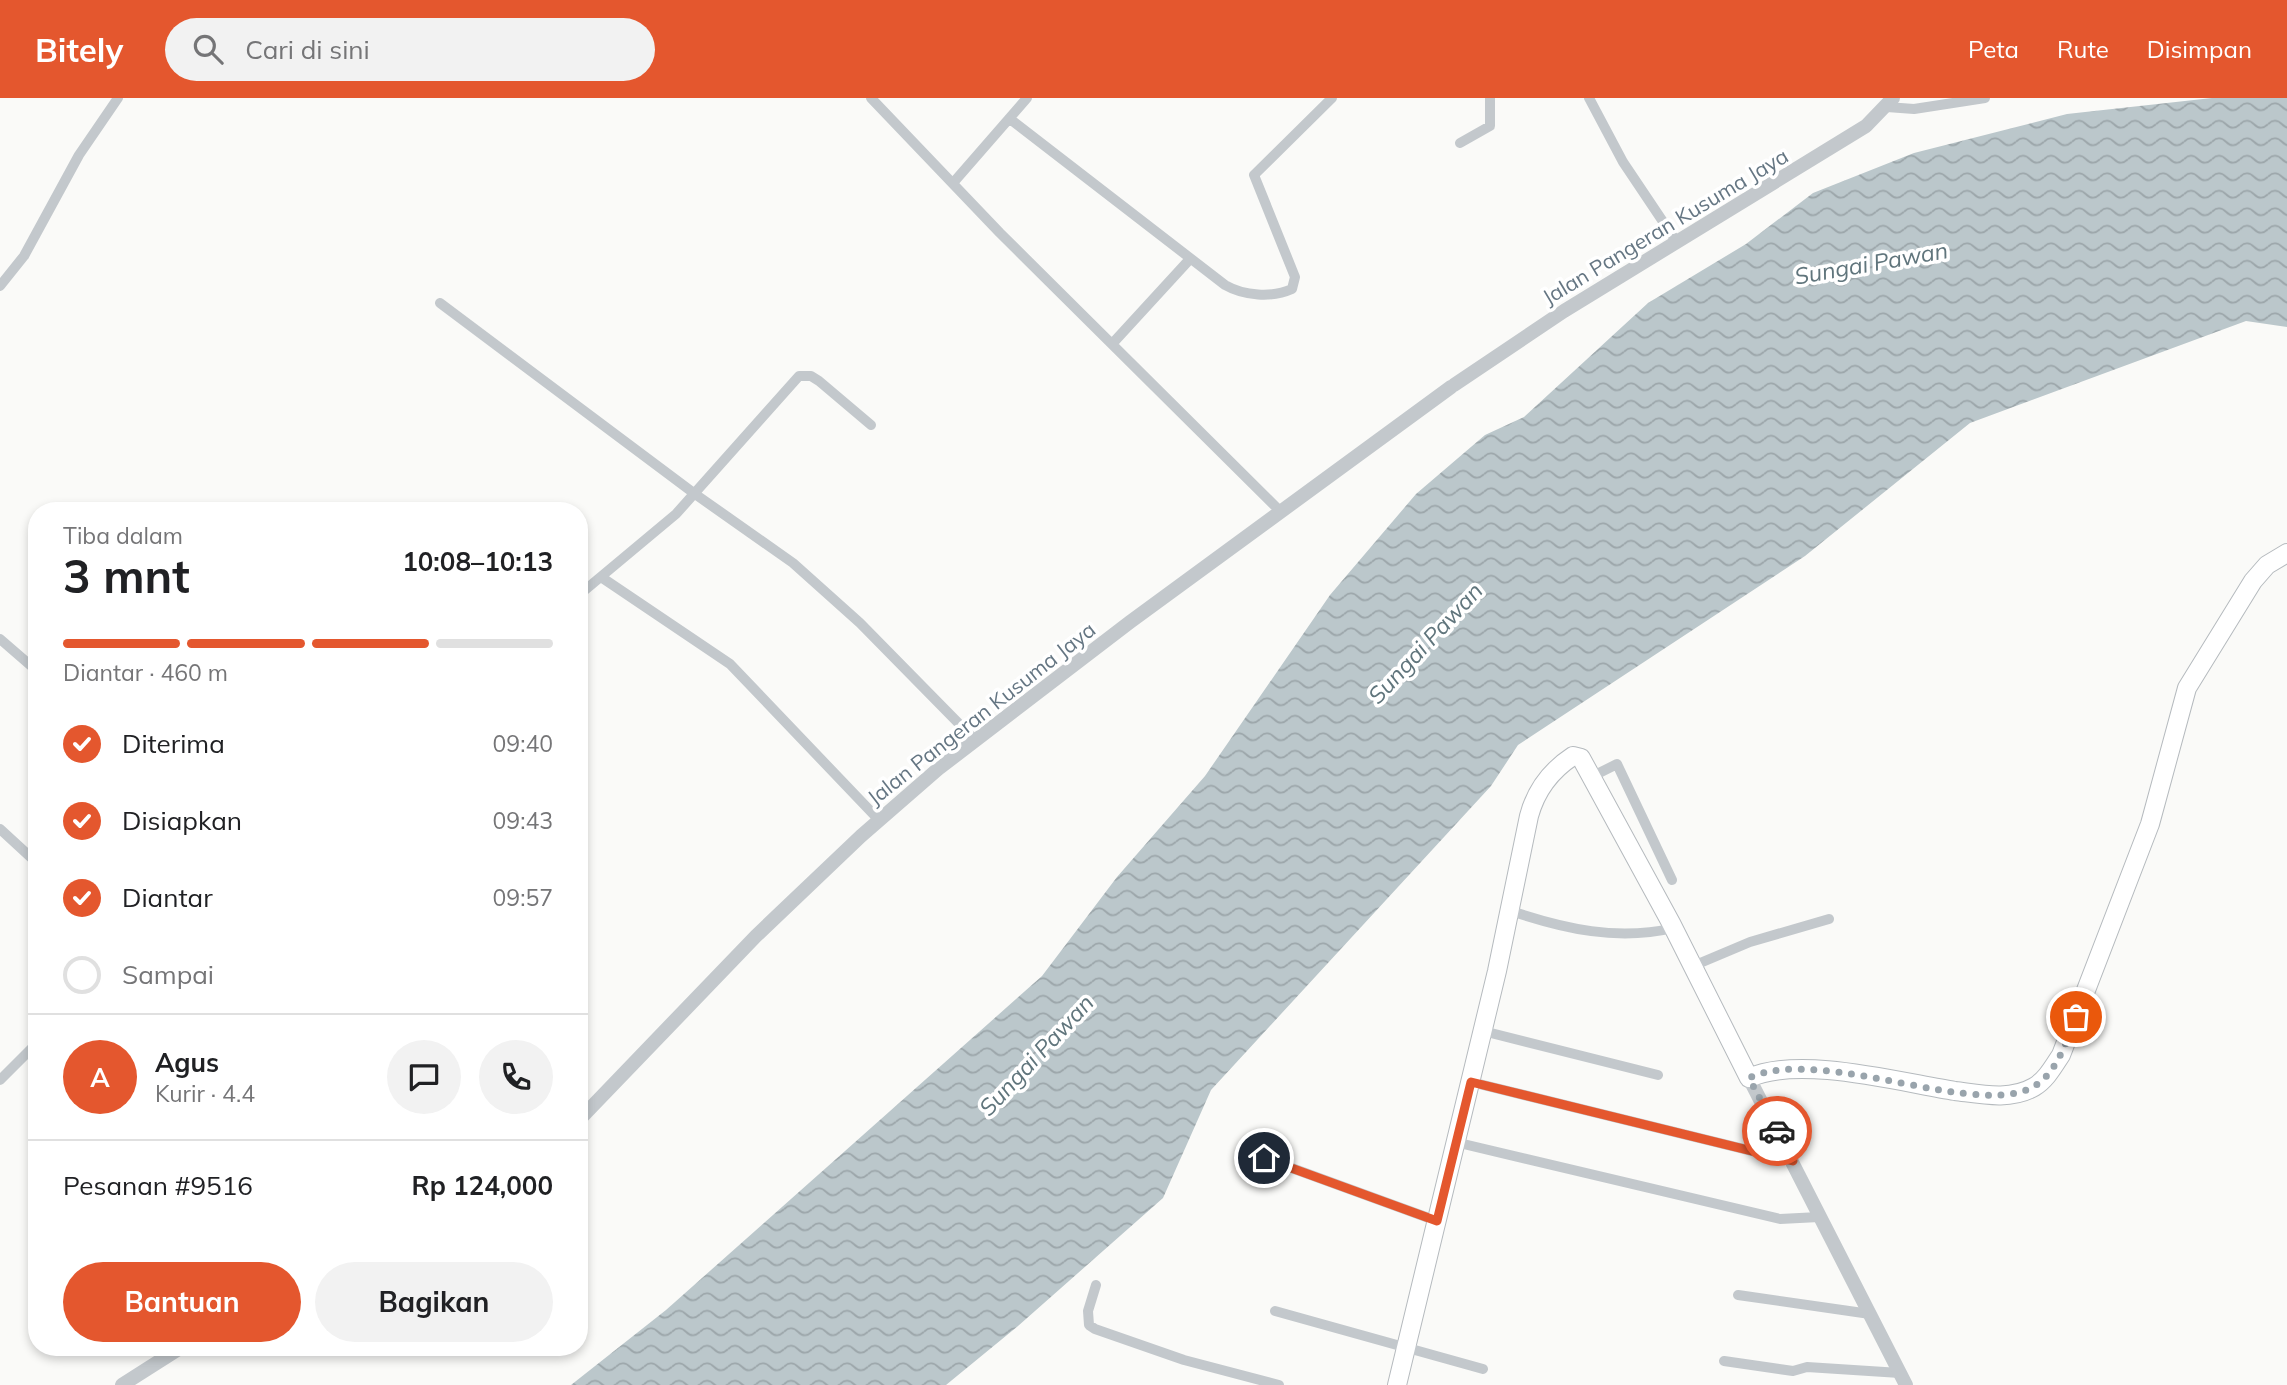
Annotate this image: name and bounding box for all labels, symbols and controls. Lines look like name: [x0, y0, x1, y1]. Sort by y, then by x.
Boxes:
search box: [165, 18, 655, 81]
text: Bitely: [35, 29, 123, 70]
icon: search: [189, 30, 227, 68]
text: Cari di sini: [245, 33, 370, 66]
text: Peta: [1968, 34, 2019, 64]
text: Rute: [2057, 34, 2109, 64]
text: Disimpan: [2147, 34, 2252, 64]
street label: Jalan Pangeran Kusuma Jaya: [1537, 142, 1793, 310]
water label: Sungai Pawan: [1792, 235, 1950, 291]
text: Tiba dalam: [63, 521, 183, 550]
text: 10:08–10:13: [402, 545, 553, 578]
text: 3 mnt: [63, 547, 190, 605]
water label: Sungai Pawan: [1361, 576, 1489, 710]
street label: Jalan Pangeran Kusuma Jaya: [862, 616, 1100, 810]
text: Diantar · 460 m: [63, 658, 228, 687]
icon: check: [63, 725, 101, 763]
text: Diterima: [122, 727, 225, 760]
text: 09:40: [493, 729, 553, 758]
icon: check: [63, 802, 101, 840]
text: Disiapkan: [122, 804, 242, 837]
text: 09:43: [493, 806, 553, 835]
icon: check: [63, 879, 101, 917]
text: Diantar: [122, 881, 213, 914]
text: 09:57: [493, 883, 553, 912]
text: Sampai: [122, 958, 214, 991]
pin: [2046, 987, 2106, 1047]
water label: Sungai Pawan: [972, 988, 1100, 1122]
icon: bag: [2057, 998, 2095, 1036]
button: chat: [387, 1040, 461, 1114]
button: phone: [479, 1040, 553, 1114]
text: Agus: [155, 1046, 219, 1079]
text: A: [90, 1061, 110, 1094]
text: Kurir · 4.4: [155, 1079, 255, 1108]
courier: [1742, 1096, 1812, 1166]
icon: car: [1758, 1112, 1796, 1150]
pin: [1234, 1128, 1294, 1188]
icon: home: [1245, 1139, 1283, 1177]
text: Pesanan #9516: [63, 1169, 253, 1202]
text: Rp 124,000: [411, 1169, 553, 1202]
button: Bantuan: [63, 1262, 301, 1342]
button: Bagikan: [315, 1262, 553, 1342]

